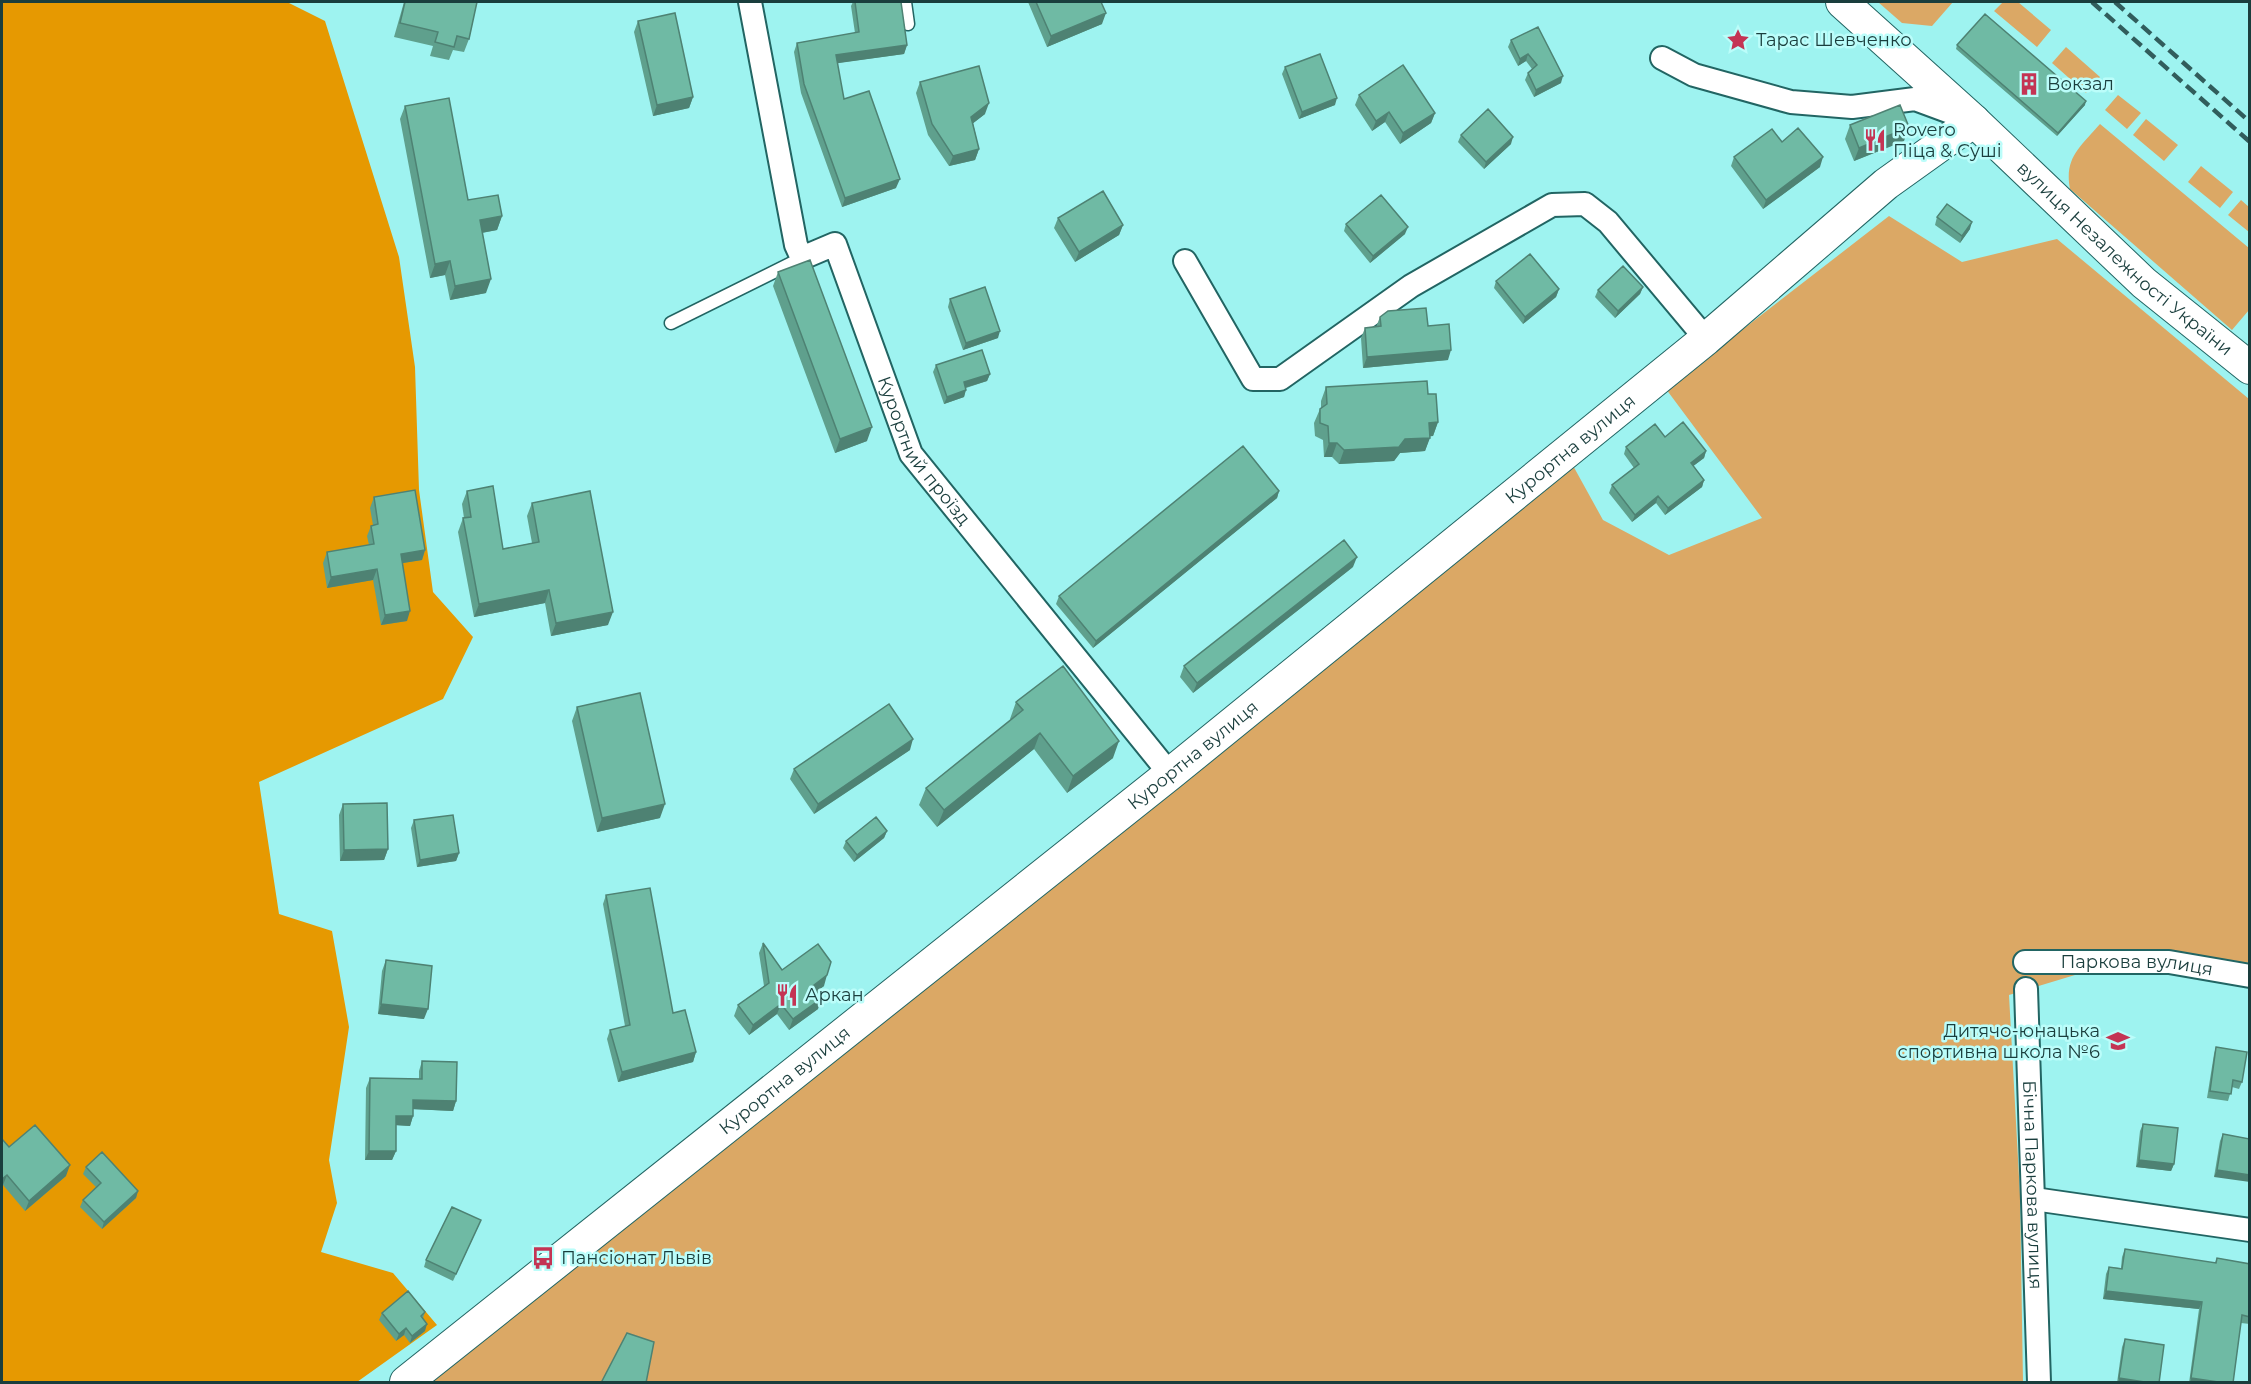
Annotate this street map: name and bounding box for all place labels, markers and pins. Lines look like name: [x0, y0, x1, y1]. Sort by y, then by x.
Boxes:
place icon: Тарас Шевченко: [1725, 27, 1751, 53]
place label: Тарас Шевченко: [1756, 29, 1912, 51]
building icon: Вокзал: [2016, 71, 2042, 97]
place label: Вокзал: [2047, 73, 2114, 95]
place label: Rovero Піца & Суші: [1893, 119, 2002, 162]
restaurant icon: Rovero Піца & Суші: [1862, 127, 1888, 153]
restaurant icon: Аркан: [774, 982, 800, 1008]
place label: Аркан: [805, 984, 864, 1006]
place label: Дитячо-юнацька спортивна школа №6: [1898, 1020, 2100, 1063]
school or university icon: Дитячо-юнацька спортивна школа №6: [2105, 1028, 2131, 1054]
bus stop icon: Пансіонат Львів: [530, 1245, 556, 1271]
place label: Пансіонат Львів: [561, 1247, 712, 1269]

